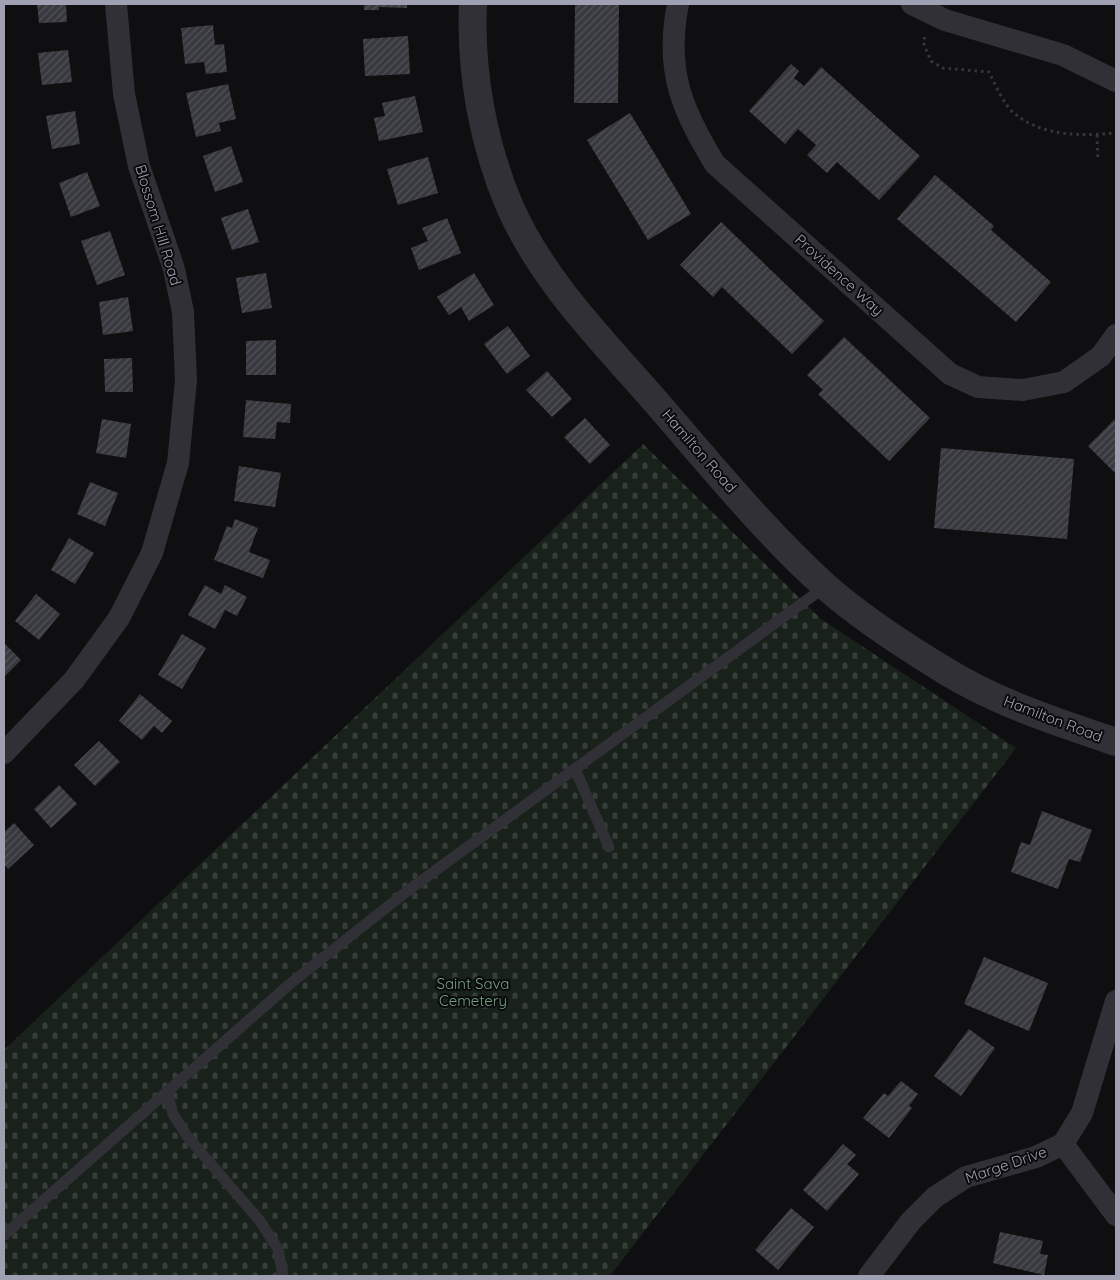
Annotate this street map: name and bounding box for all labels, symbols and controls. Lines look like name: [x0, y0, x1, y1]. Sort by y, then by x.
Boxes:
street label: Blossom Hill Road: [131, 162, 186, 288]
street label: Providence Way: [791, 230, 888, 320]
street label: Hamilton Road: [658, 405, 741, 496]
street label: Hamilton Road: [1001, 691, 1105, 746]
park label: Saint Sava Cemetery: [437, 974, 509, 1010]
street label: Marge Drive: [963, 1142, 1049, 1187]

